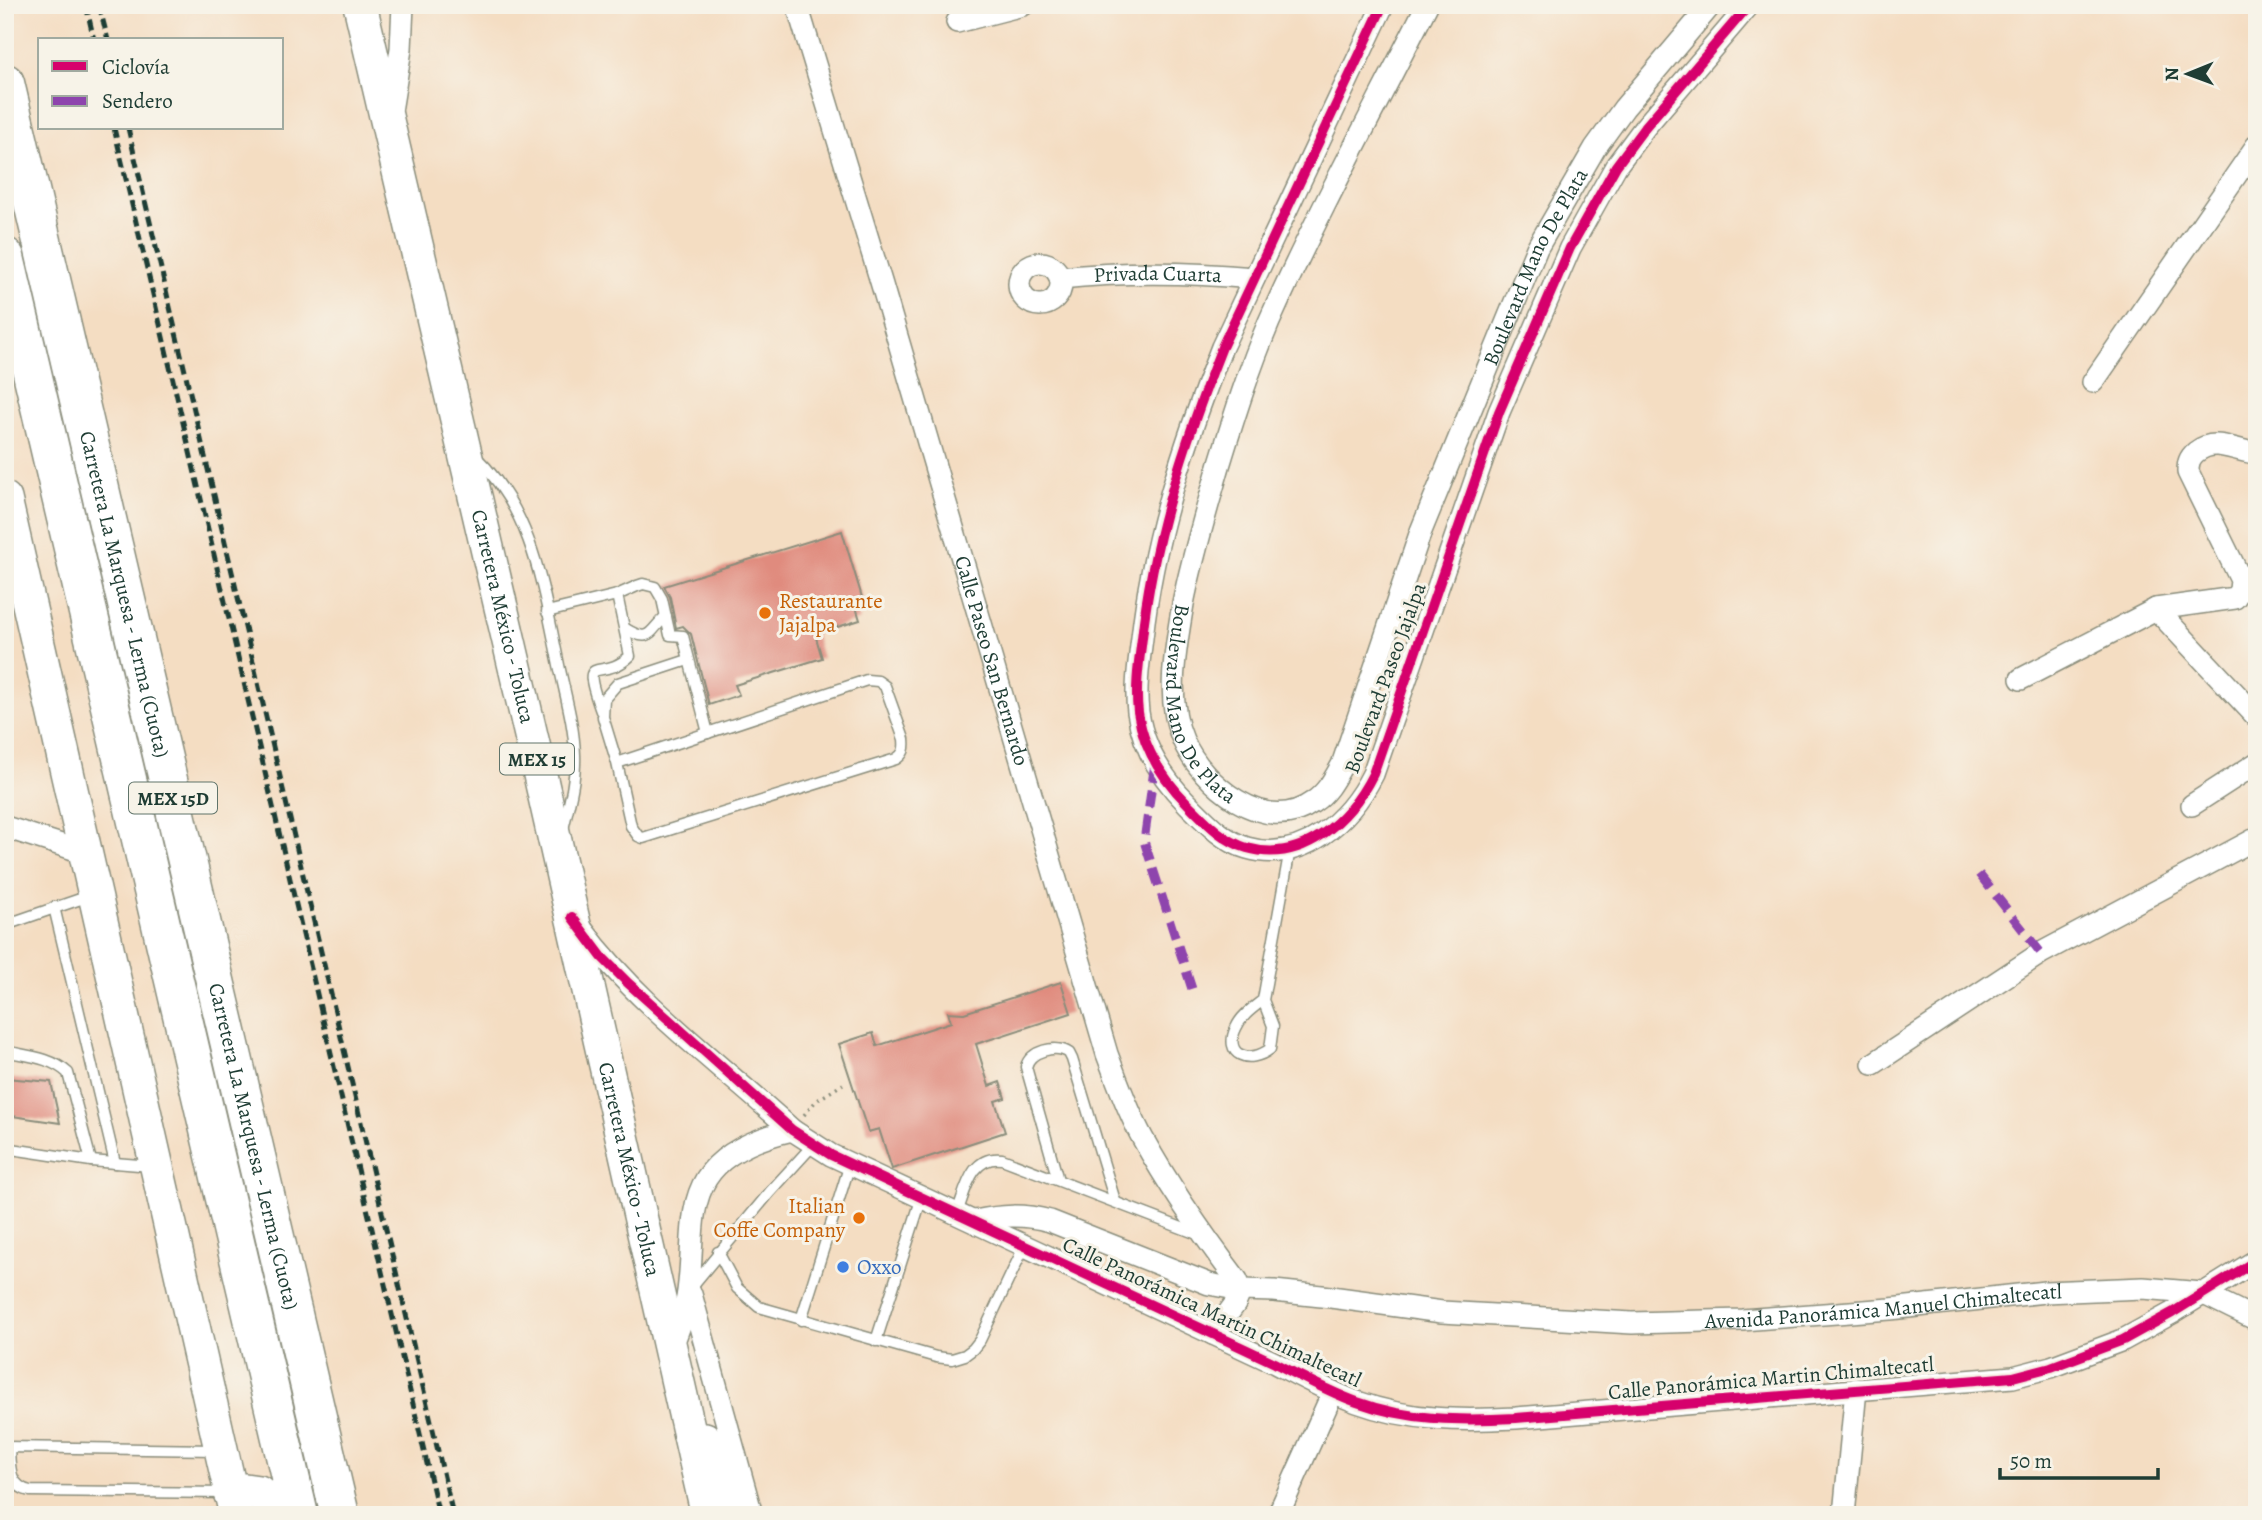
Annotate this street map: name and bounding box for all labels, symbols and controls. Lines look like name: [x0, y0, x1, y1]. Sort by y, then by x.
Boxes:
legend: [38, 38, 284, 130]
north arrow: [2154, 38, 2224, 108]
text: Ciclovía: [102, 53, 170, 81]
text: N: [2159, 67, 2185, 81]
text: Sendero: [102, 87, 173, 115]
street label: Boulevard Mano De Plata: [1476, 163, 1594, 370]
street label: Privada Cuarta: [1093, 259, 1223, 289]
street label: Carretera La Marquesa - Lerma (Cuota): [73, 428, 176, 760]
street label: Carretera México - Toluca: [465, 507, 542, 726]
street label: Calle Paseo San Bernardo: [948, 552, 1036, 769]
street label: Boulevard Paseo Jajalpa: [1337, 578, 1433, 777]
place label: Restaurante Jajalpa: [779, 587, 883, 639]
street label: Boulevard Mano De Plata: [1159, 602, 1242, 810]
marker: Restaurante Jajalpa: [757, 605, 773, 621]
road number: MEX 15: [500, 744, 574, 774]
road number: MEX 15D: [129, 782, 217, 814]
street label: Carretera La Marquesa - Lerma (Cuota): [202, 980, 305, 1312]
street label: Carretera México - Toluca: [592, 1059, 667, 1279]
place label: Italian Coffe Company: [713, 1192, 846, 1244]
marker: Italian Coffe Company: [851, 1210, 867, 1226]
street label: Calle Panorámica Martin Chimaltecatl: [1058, 1230, 1366, 1394]
place label: Oxxo: [857, 1253, 902, 1281]
marker: Oxxo: [835, 1259, 851, 1275]
street label: Avenida Panorámica Manuel Chimaltecatl: [1703, 1277, 2062, 1335]
street label: Calle Panorámica Martin Chimaltecatl: [1607, 1350, 1935, 1406]
scale bar: [2000, 1436, 2157, 1480]
text: 50 m: [2010, 1447, 2052, 1475]

